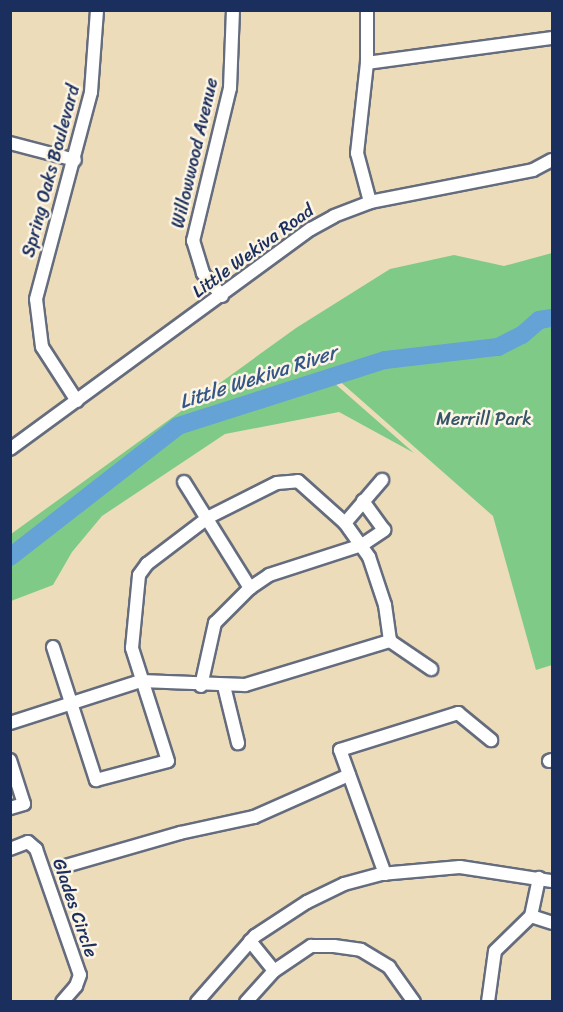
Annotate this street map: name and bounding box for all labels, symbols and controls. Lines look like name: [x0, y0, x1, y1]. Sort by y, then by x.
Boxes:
street label: Willowwood Avenue: [167, 76, 223, 230]
street label: Spring Oaks Boulevard: [18, 82, 84, 260]
street label: Little Wekiva Road: [188, 199, 318, 303]
water label: Little Wekiva River: [176, 340, 340, 414]
park label: Merrill Park: [436, 408, 532, 430]
street label: Glades Circle: [48, 856, 102, 960]

